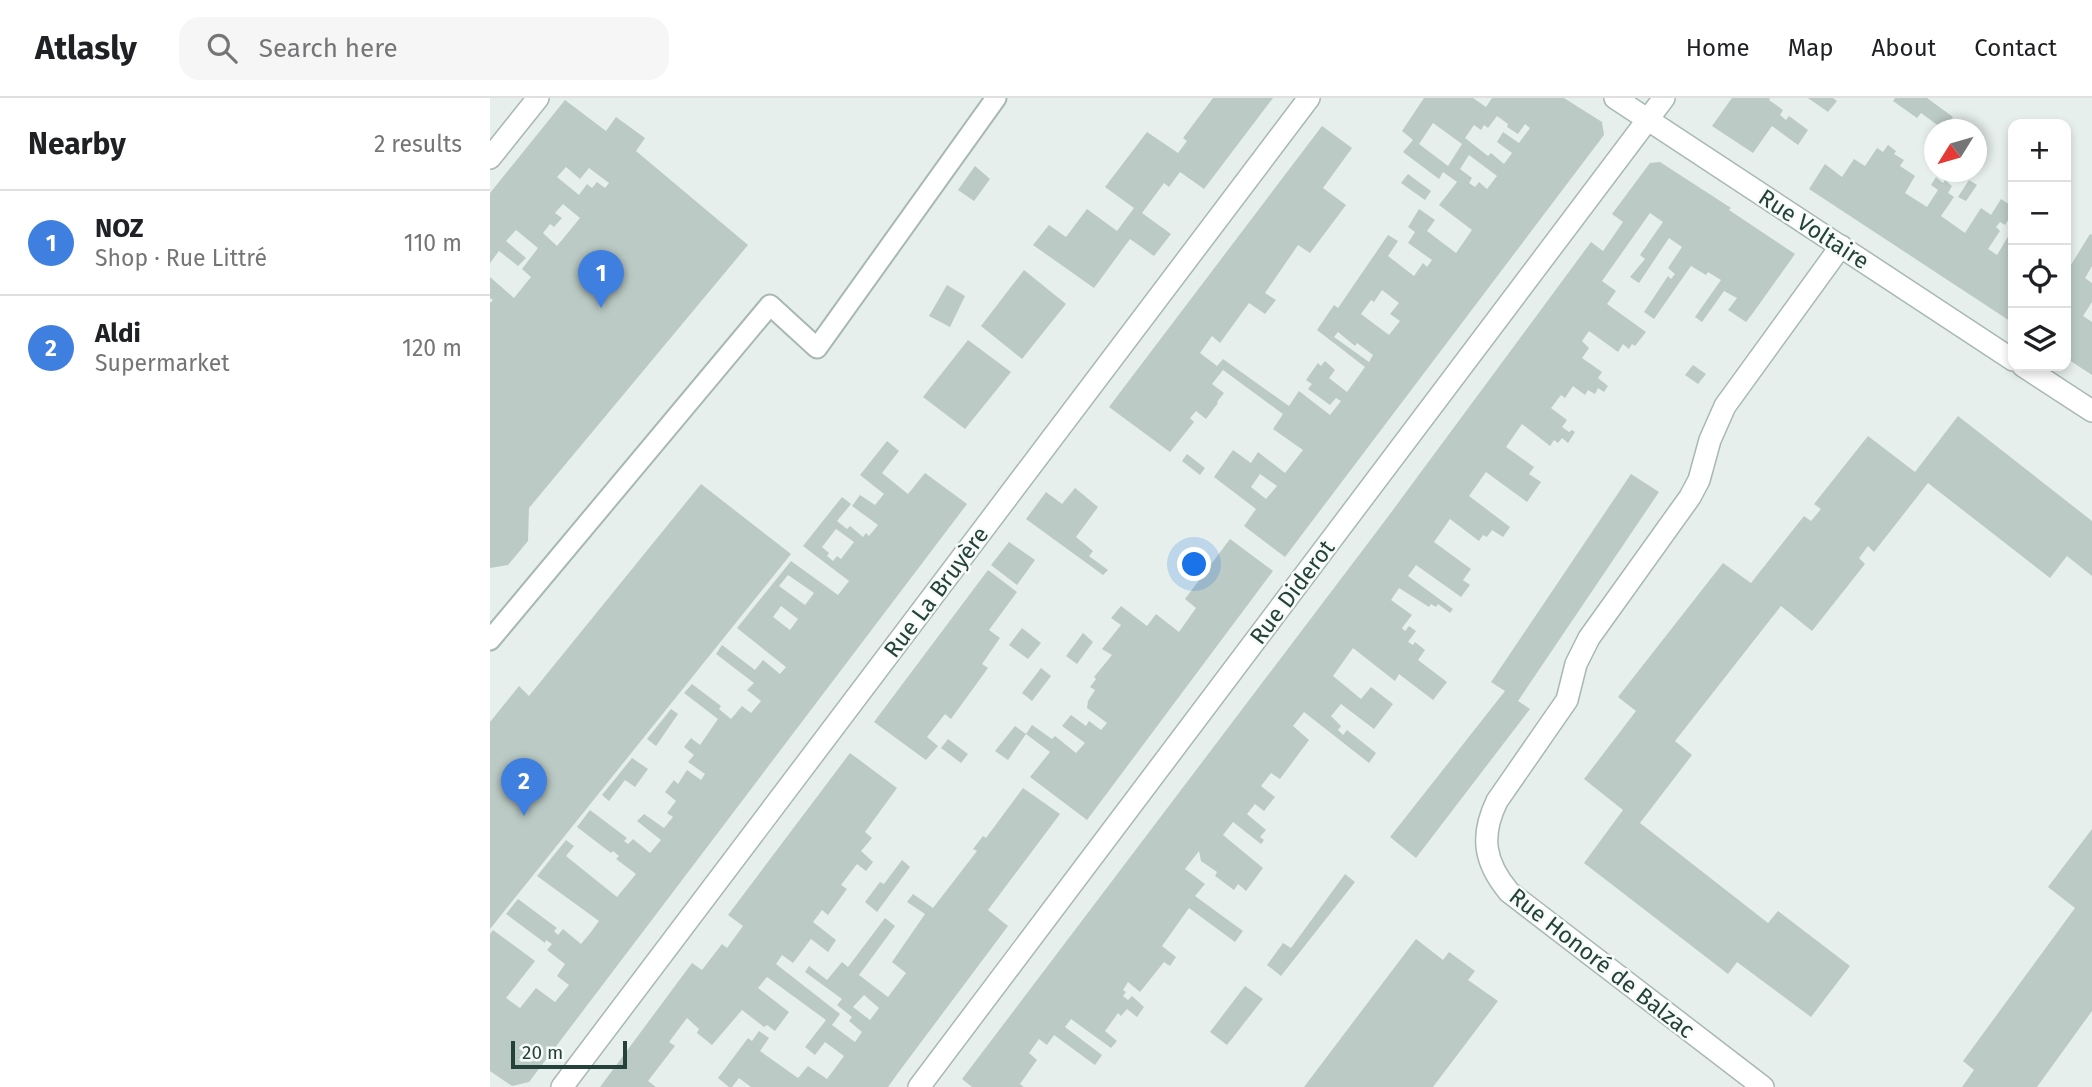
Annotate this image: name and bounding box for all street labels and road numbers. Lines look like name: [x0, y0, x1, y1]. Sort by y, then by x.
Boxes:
street label: Rue Voltaire: [1753, 183, 1875, 275]
street label: Rue La Bruyère: [878, 521, 994, 663]
street label: Rue Diderot: [1244, 534, 1341, 650]
street label: Rue Honoré de Balzac: [1504, 882, 1700, 1044]

